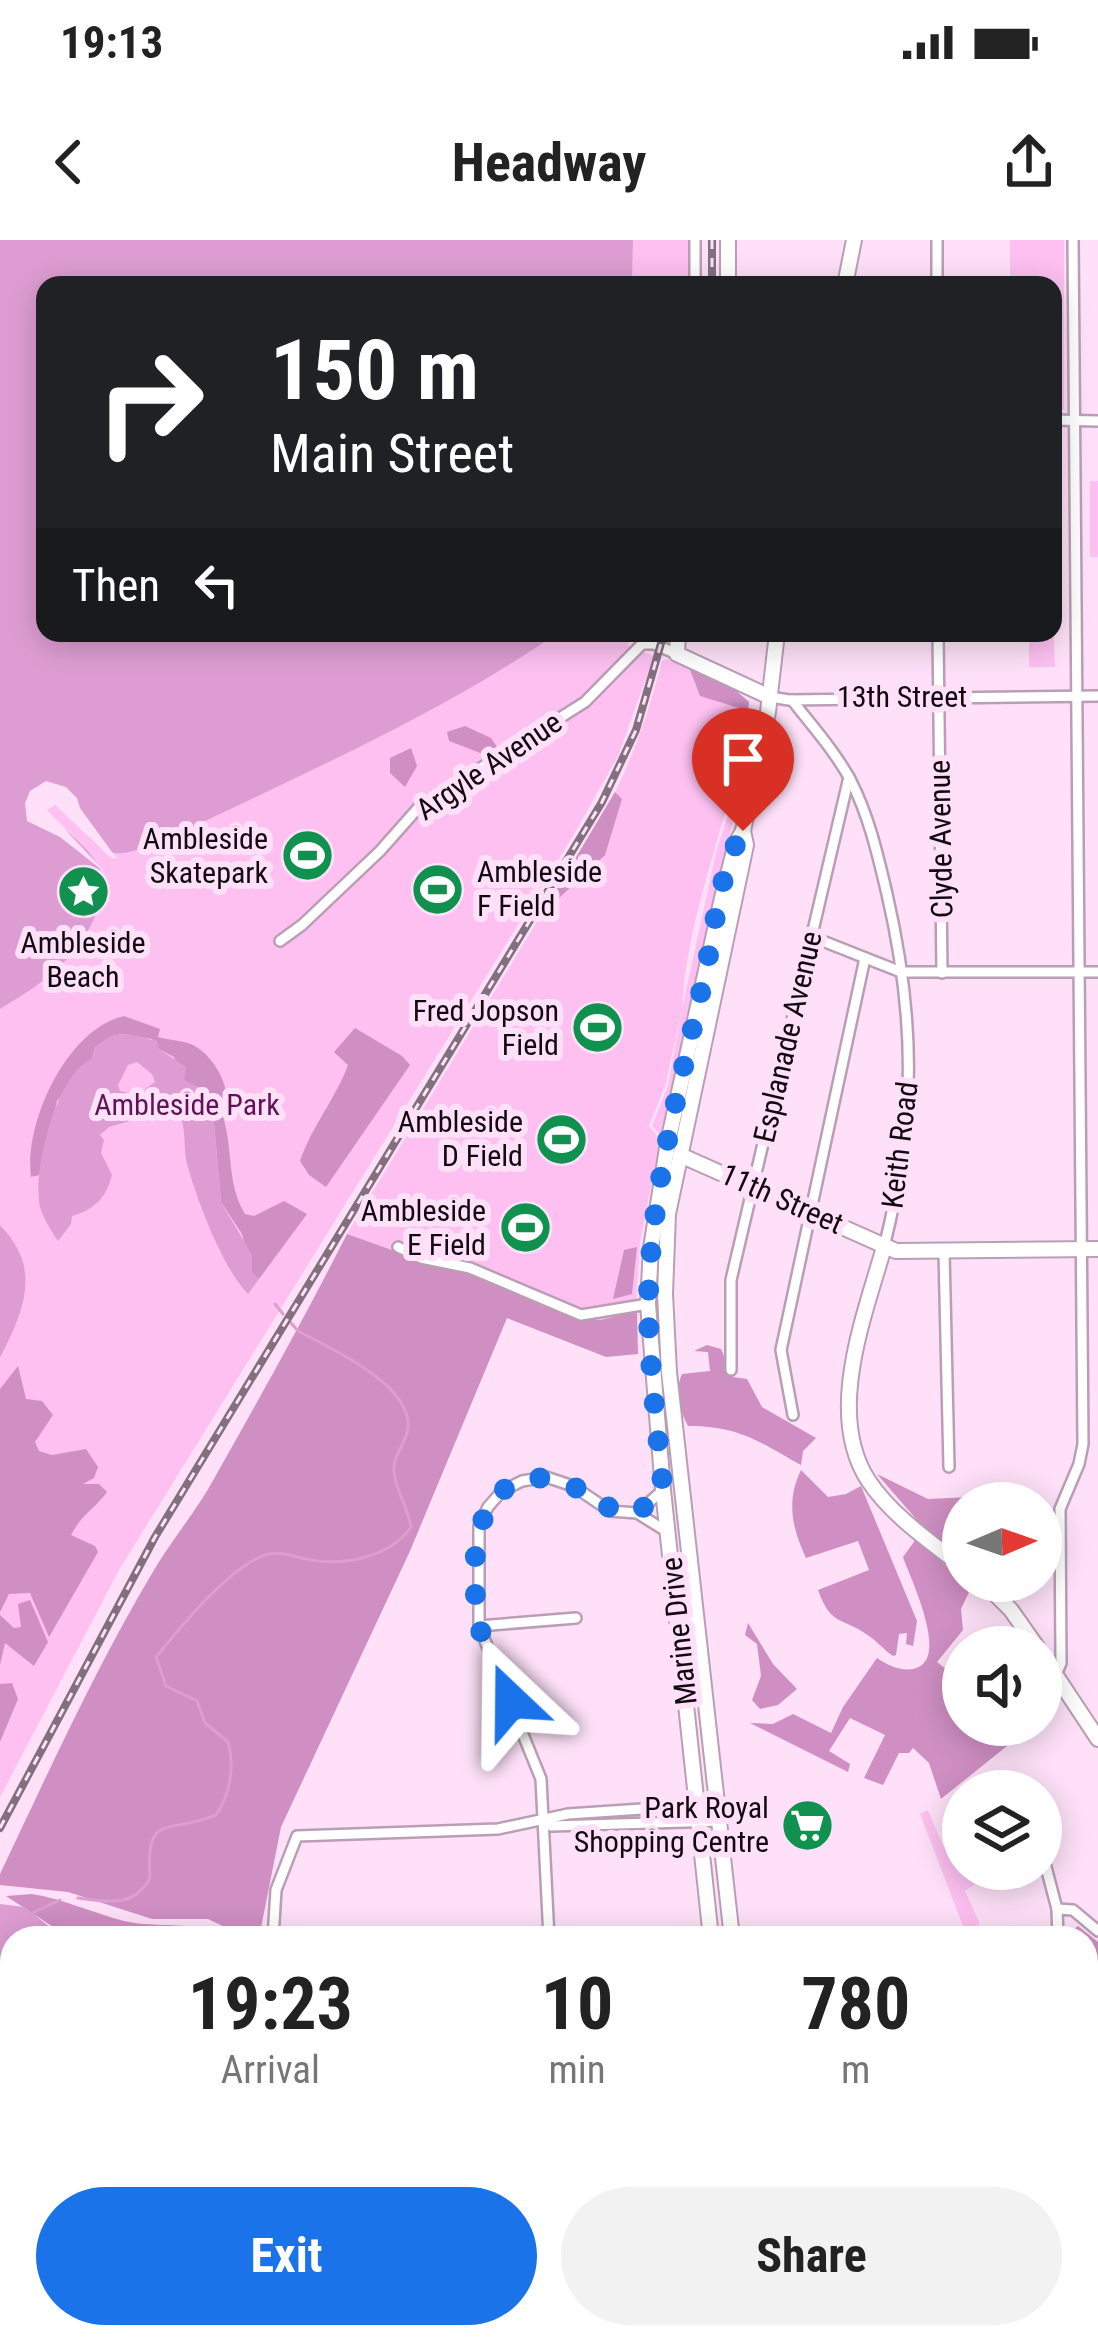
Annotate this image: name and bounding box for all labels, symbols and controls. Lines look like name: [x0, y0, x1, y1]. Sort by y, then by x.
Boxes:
text: 19:13: [60, 16, 163, 69]
icon: back: [36, 129, 102, 195]
icon: share: [996, 129, 1062, 195]
text: Headway: [452, 131, 646, 194]
text: 150 m: [270, 321, 479, 420]
icon: right: [72, 324, 228, 480]
text: Main Street: [270, 422, 514, 485]
icon: left: [184, 552, 250, 618]
text: Then: [72, 559, 160, 612]
street label: 13th Street: [837, 679, 967, 714]
street label: Argyle Avenue: [409, 704, 568, 827]
pin: [692, 708, 794, 831]
icon: arrive: [710, 726, 776, 792]
street label: Clyde Avenue: [922, 760, 959, 919]
place label: Ambleside Skatepark: [143, 821, 268, 890]
sports icon: Ambleside Skatepark: [279, 828, 335, 884]
place label: Ambleside F Field: [477, 854, 602, 923]
sports icon: Ambleside F Field: [410, 861, 466, 917]
place icon: Ambleside Beach: [55, 863, 111, 919]
place label: Ambleside Beach: [20, 925, 146, 994]
street label: Esplanade Avenue: [746, 928, 829, 1146]
place label: Fred Jopson Field: [413, 993, 559, 1062]
sports icon: Fred Jopson Field: [570, 1000, 626, 1056]
street label: Keith Road: [874, 1080, 925, 1210]
park label: Ambleside Park: [94, 1087, 280, 1122]
place label: Ambleside D Field: [398, 1104, 523, 1173]
sports icon: Ambleside D Field: [534, 1111, 590, 1167]
street label: 11th Street: [716, 1156, 849, 1241]
place label: Ambleside E Field: [361, 1193, 486, 1262]
sports icon: Ambleside E Field: [497, 1200, 553, 1256]
north arrow: [942, 1482, 1062, 1602]
map controls: [942, 1482, 1062, 1890]
street label: Marine Drive: [653, 1555, 704, 1707]
button: sound: [942, 1626, 1062, 1746]
position arrow: [448, 1638, 574, 1764]
button: layers: [942, 1770, 1062, 1890]
place label: Park Royal Shopping Centre: [574, 1790, 769, 1859]
supermarket icon: Park Royal Shopping Centre: [780, 1797, 836, 1853]
text: 19:23: [188, 1962, 353, 2047]
text: 10: [541, 1962, 613, 2047]
text: 780: [801, 1962, 910, 2047]
text: Arrival: [221, 2047, 320, 2093]
text: min: [548, 2047, 606, 2093]
text: m: [841, 2047, 870, 2093]
button: Exit: [36, 2187, 537, 2325]
button: Share: [561, 2187, 1062, 2325]

